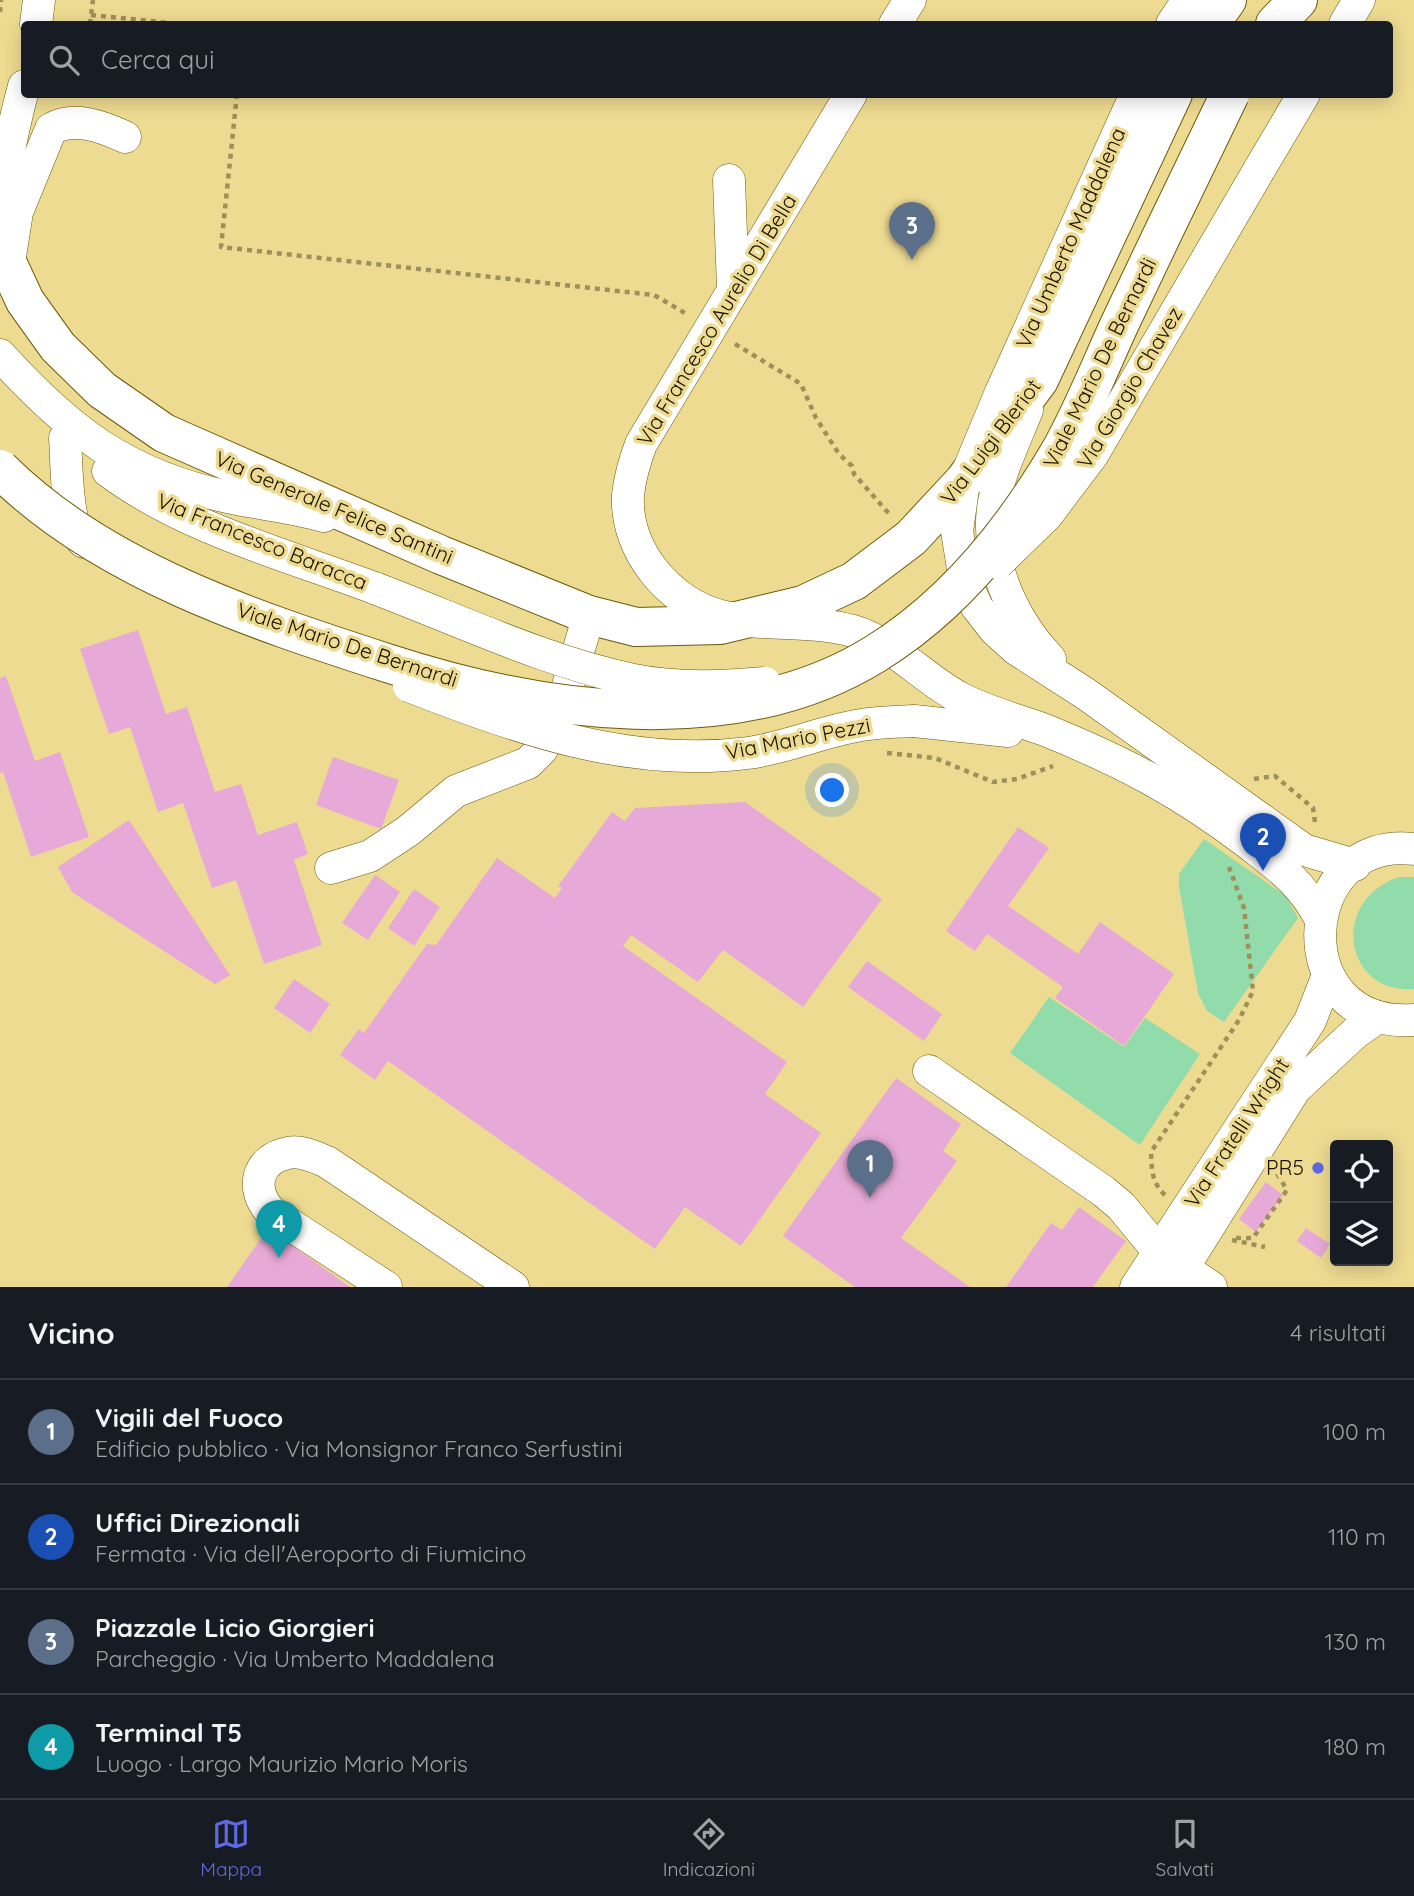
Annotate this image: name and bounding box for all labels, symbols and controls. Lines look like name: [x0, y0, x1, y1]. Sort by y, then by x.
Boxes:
search box: [21, 21, 1393, 98]
icon: search: [45, 41, 83, 79]
text: Cerca qui: [101, 43, 215, 76]
street label: Via Umberto Maddalena: [1010, 123, 1131, 352]
street label: Via Francesco Aurelio Di Bella: [631, 189, 802, 450]
pin: 3: [889, 202, 935, 260]
street label: Viale Mario De Bernardi: [1037, 253, 1161, 472]
street label: Via Giorgio Chavez: [1071, 302, 1188, 473]
street label: Via Luigi Bleriot: [935, 374, 1046, 509]
street label: Via Generale Felice Santini: [211, 445, 457, 569]
street label: Via Francesco Baracca: [153, 487, 371, 595]
street label: Viale Mario De Bernardi: [234, 596, 461, 692]
street label: Via Mario Pezzi: [723, 711, 872, 765]
your location: [815, 773, 849, 807]
pin: 2: [1240, 813, 1286, 871]
street label: Via Fratelli Wright: [1178, 1053, 1294, 1212]
pin: 1: [847, 1140, 893, 1198]
map controls: [1330, 1140, 1393, 1266]
button: locate: [1330, 1140, 1393, 1203]
place label: PR5: [1266, 1154, 1304, 1180]
marker: PR5: [1310, 1160, 1326, 1176]
pin: 4: [256, 1200, 302, 1258]
button: layers: [1330, 1203, 1393, 1266]
text: Vicino: [28, 1314, 115, 1352]
text: 4 risultati: [1290, 1318, 1386, 1347]
text: Vigili del Fuoco: [95, 1401, 283, 1434]
text: 1: [47, 1417, 55, 1446]
text: 100 m: [1323, 1417, 1386, 1446]
text: Edificio pubblico · Via Monsignor Franco Serfustini: [95, 1434, 623, 1463]
text: Uffici Direzionali: [95, 1506, 300, 1539]
text: 2: [44, 1522, 58, 1551]
text: 110 m: [1328, 1522, 1386, 1551]
text: Fermata · Via dell'Aeroporto di Fiumicino: [95, 1539, 526, 1568]
text: Piazzale Licio Giorgieri: [95, 1611, 375, 1644]
text: 3: [45, 1627, 57, 1656]
text: 130 m: [1324, 1627, 1386, 1656]
text: Parcheggio · Via Umberto Maddalena: [95, 1644, 495, 1673]
text: Terminal T5: [95, 1716, 242, 1749]
text: 4: [44, 1732, 58, 1761]
text: 180 m: [1324, 1732, 1386, 1761]
text: Luogo · Largo Maurizio Mario Moris: [95, 1749, 468, 1778]
tab: Mappa: [200, 1815, 262, 1881]
tab: Indicazioni: [663, 1815, 755, 1881]
tab: Salvati: [1156, 1815, 1214, 1881]

